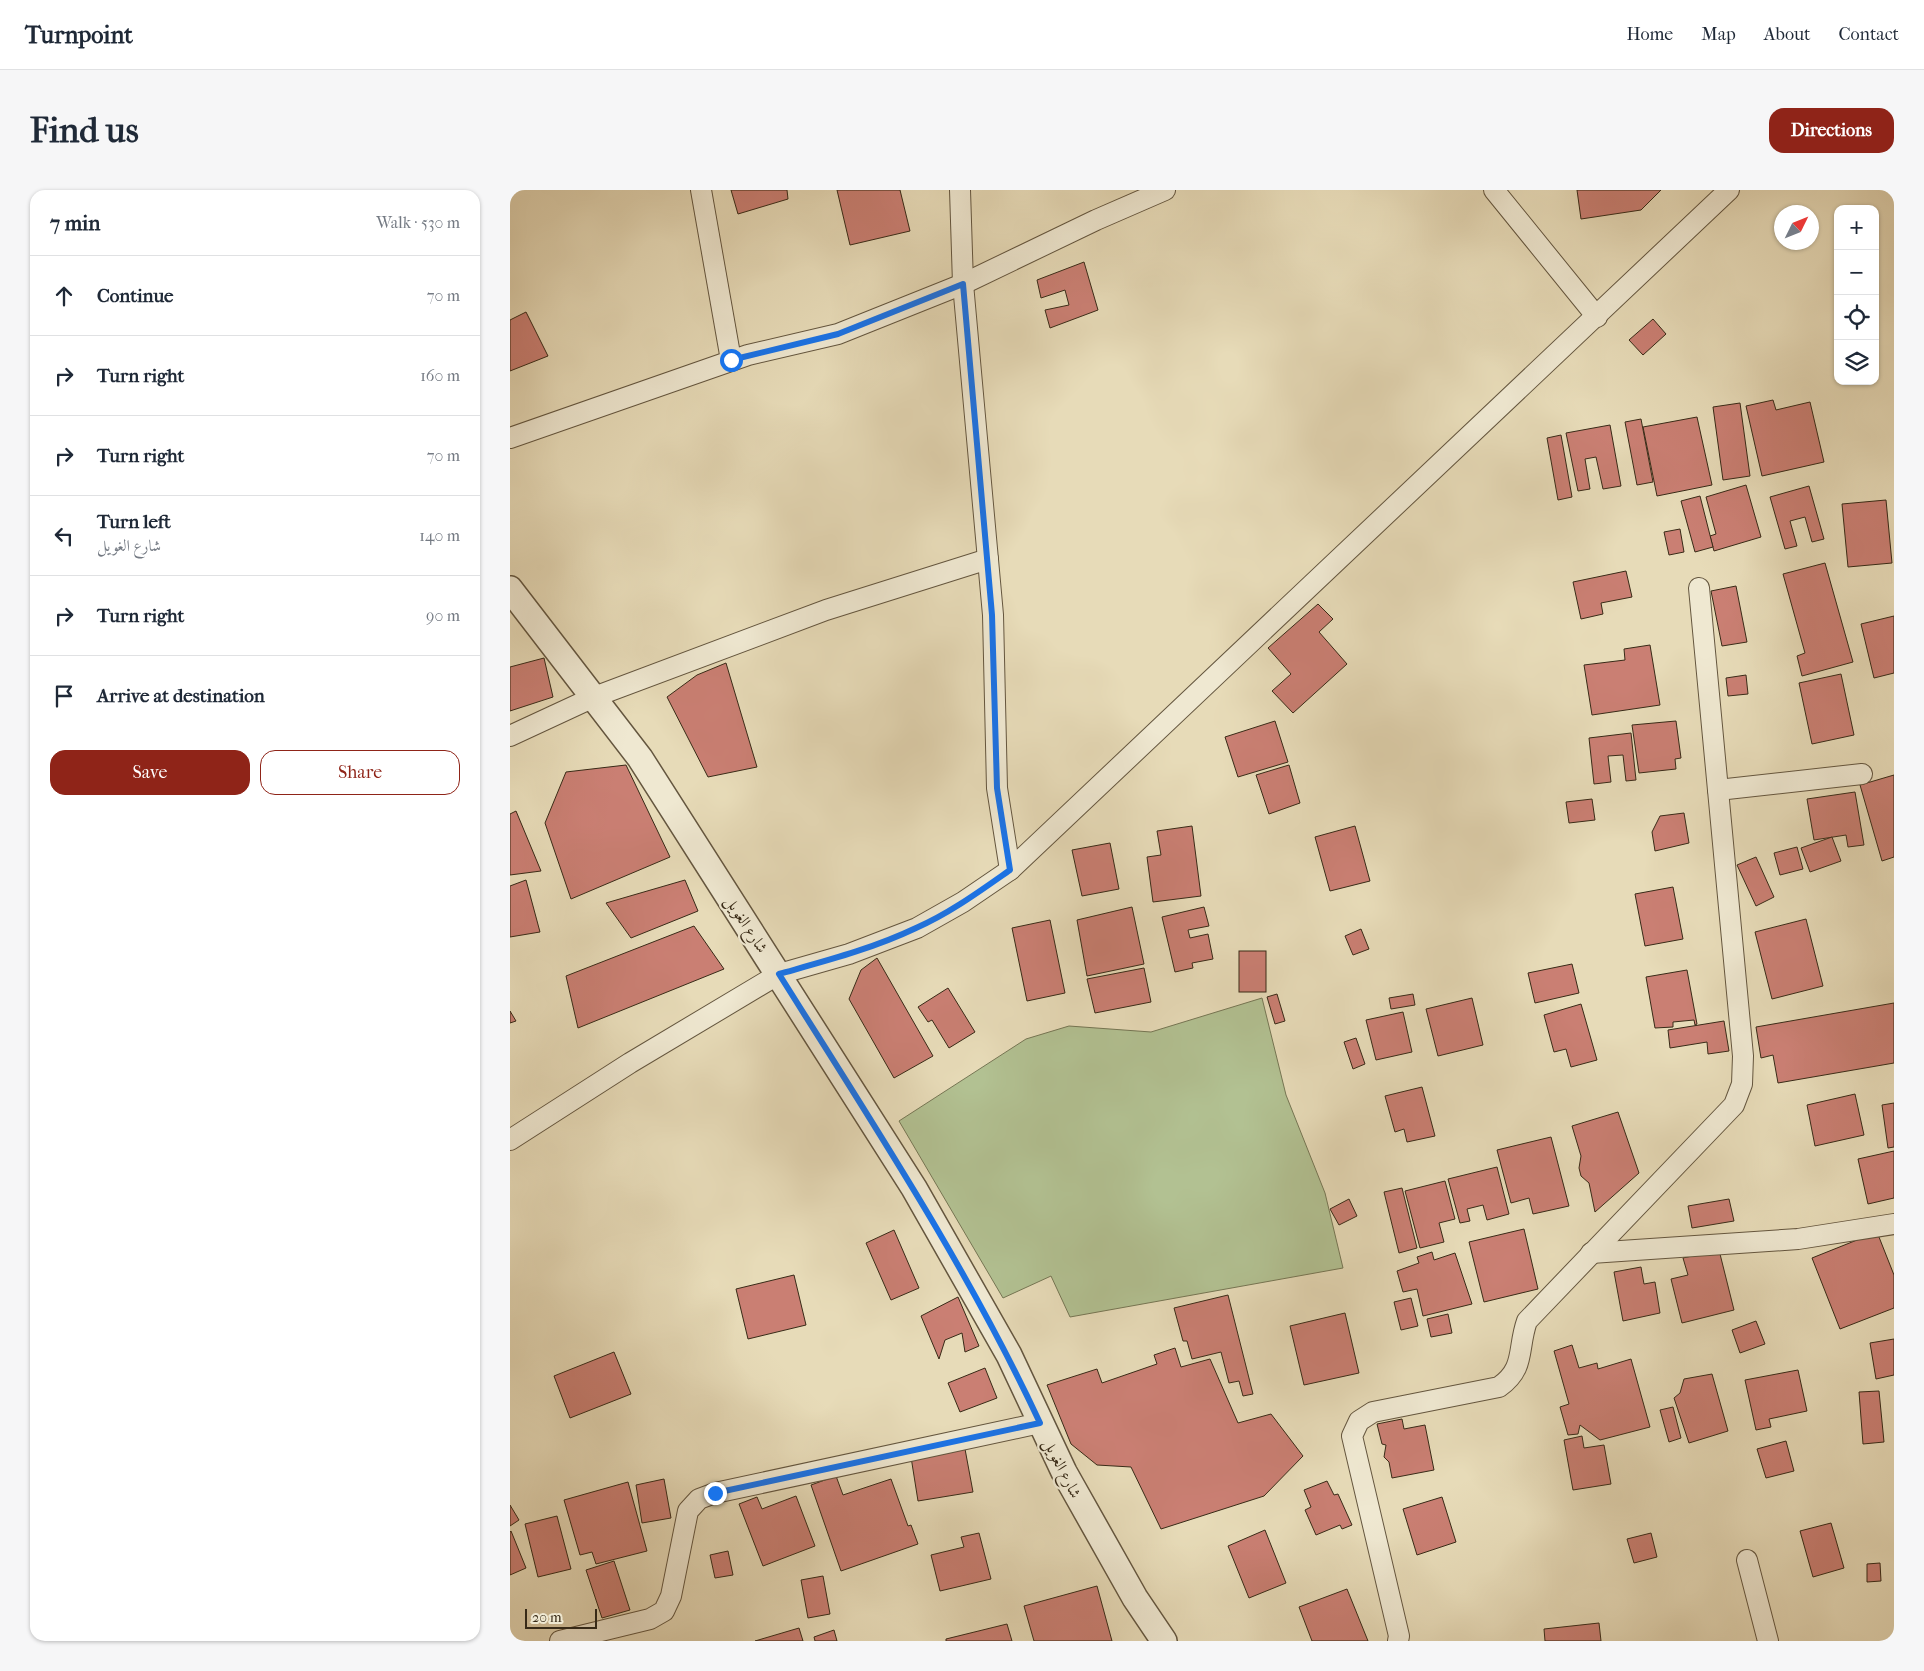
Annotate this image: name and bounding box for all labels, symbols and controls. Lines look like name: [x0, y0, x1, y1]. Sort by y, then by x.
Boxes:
text: Turnpoint: [25, 21, 133, 49]
text: Home: [1626, 24, 1673, 45]
text: Map: [1701, 24, 1736, 45]
text: About: [1764, 24, 1810, 45]
text: Contact: [1838, 24, 1899, 45]
button: Directions: [1769, 108, 1894, 153]
text: Find us: [30, 110, 139, 151]
north arrow: [1774, 205, 1819, 250]
map controls: [1834, 205, 1879, 385]
button: +: [1834, 205, 1879, 250]
text: 7 min: [50, 211, 101, 235]
text: Walk · 530 m: [376, 213, 460, 232]
button: −: [1834, 250, 1879, 295]
icon: ahead: [50, 282, 78, 310]
text: Continue: [97, 285, 173, 307]
text: 70 m: [427, 286, 460, 305]
button: locate: [1834, 295, 1879, 340]
button: layers: [1834, 340, 1879, 385]
route start: [720, 349, 743, 372]
icon: right: [50, 362, 78, 390]
text: Turn right: [97, 365, 184, 387]
text: 160 m: [420, 366, 460, 385]
icon: right: [50, 442, 78, 470]
text: Turn right: [97, 445, 184, 467]
text: 70 m: [427, 446, 460, 465]
text: Turn left: [97, 511, 171, 533]
icon: left: [50, 522, 78, 550]
text: 140 m: [419, 526, 460, 545]
text: شارع الغويل: [97, 536, 161, 555]
icon: right: [50, 602, 78, 630]
text: Turn right: [97, 605, 184, 627]
text: 90 m: [426, 606, 460, 625]
icon: arrive: [50, 682, 78, 710]
text: Arrive at destination: [97, 685, 265, 707]
button: Save: [50, 750, 250, 795]
button: Share: [260, 750, 460, 795]
street label: شارع الغويل: [718, 892, 772, 959]
street label: شارع الغويل: [1036, 1435, 1086, 1503]
route end: [704, 1482, 727, 1505]
scale bar: [525, 1606, 598, 1629]
text: 20 m: [532, 1609, 562, 1626]

